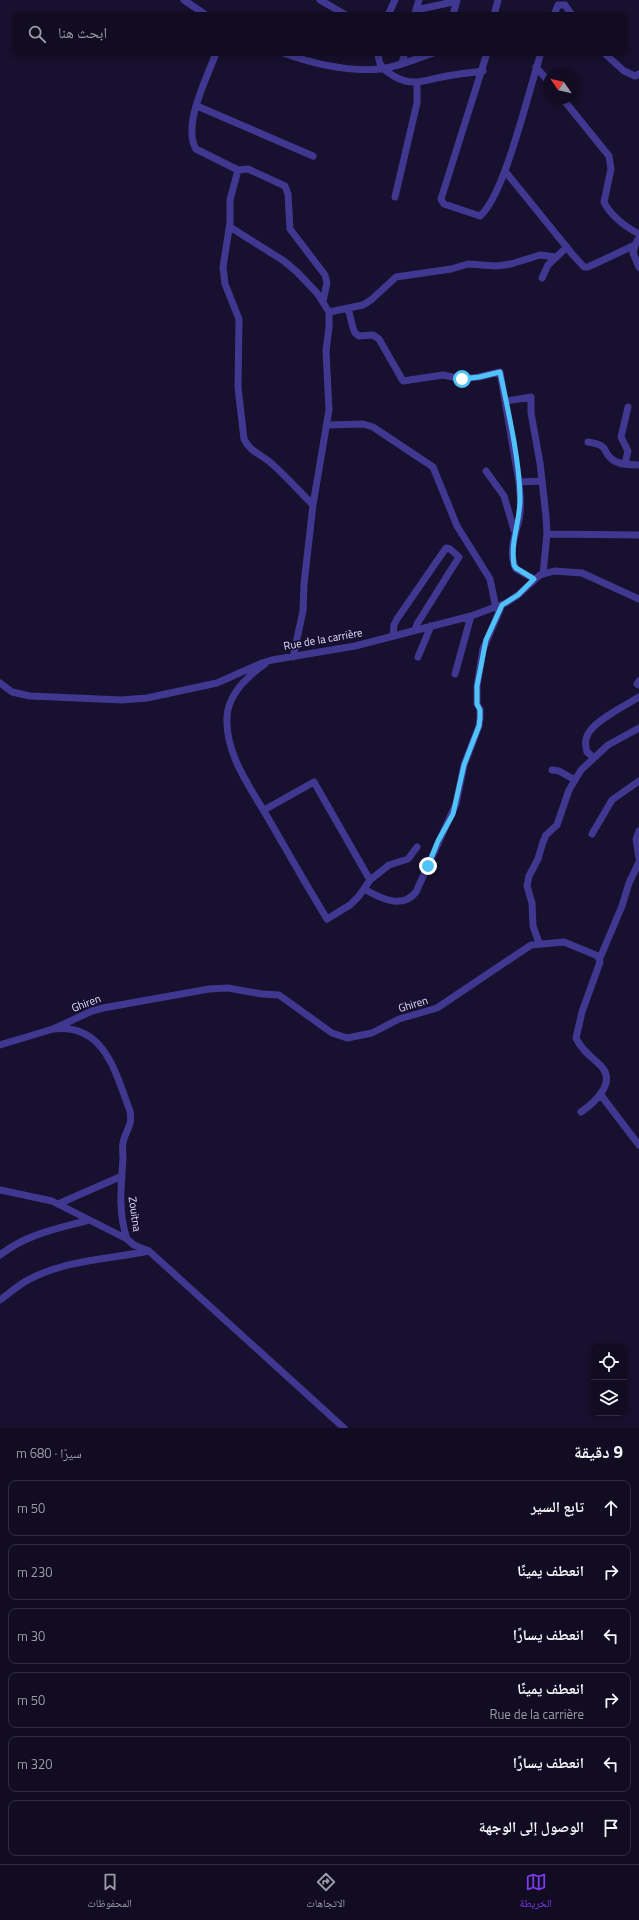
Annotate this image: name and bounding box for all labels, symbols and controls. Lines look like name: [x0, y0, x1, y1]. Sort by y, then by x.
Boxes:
search box: [12, 12, 627, 56]
text: ابحث هنا: [58, 21, 107, 44]
icon: search: [26, 23, 48, 45]
north arrow: [543, 68, 579, 104]
route start: [453, 370, 471, 388]
street label: Rue de la carrière: [282, 624, 364, 654]
route end: [419, 857, 437, 875]
street label: Ghiren: [69, 990, 103, 1016]
street label: Ghiren: [396, 992, 430, 1016]
street label: Zouitna: [125, 1195, 145, 1233]
map controls: [591, 1344, 627, 1416]
button: locate: [591, 1344, 627, 1380]
button: layers: [591, 1380, 627, 1416]
text: 9 دقيقة: [574, 1439, 623, 1465]
text: سيرًا · 680 m: [16, 1443, 82, 1463]
text: تابع السير: [531, 1495, 584, 1518]
icon: ahead: [600, 1497, 622, 1519]
text: 50 m: [17, 1498, 45, 1518]
text: انعطف يمينًا: [517, 1559, 584, 1582]
icon: right: [600, 1561, 622, 1583]
text: 230 m: [17, 1562, 53, 1582]
text: انعطف يسارًا: [513, 1623, 584, 1646]
icon: left: [600, 1625, 622, 1647]
text: 30 m: [17, 1626, 45, 1646]
text: انعطف يمينًا: [517, 1677, 584, 1700]
icon: right: [600, 1689, 622, 1711]
text: 50 m: [17, 1690, 45, 1710]
text: Rue de la carrière: [490, 1704, 584, 1724]
text: انعطف يسارًا: [513, 1751, 584, 1774]
icon: left: [600, 1753, 622, 1775]
text: 320 m: [17, 1754, 53, 1774]
text: الوصول إلى الوجهة: [479, 1815, 584, 1838]
icon: arrive: [600, 1817, 622, 1839]
tab: المحفوظات: [87, 1871, 132, 1914]
tab: الاتجاهات: [306, 1871, 345, 1914]
tab: الخريطة: [519, 1871, 552, 1914]

